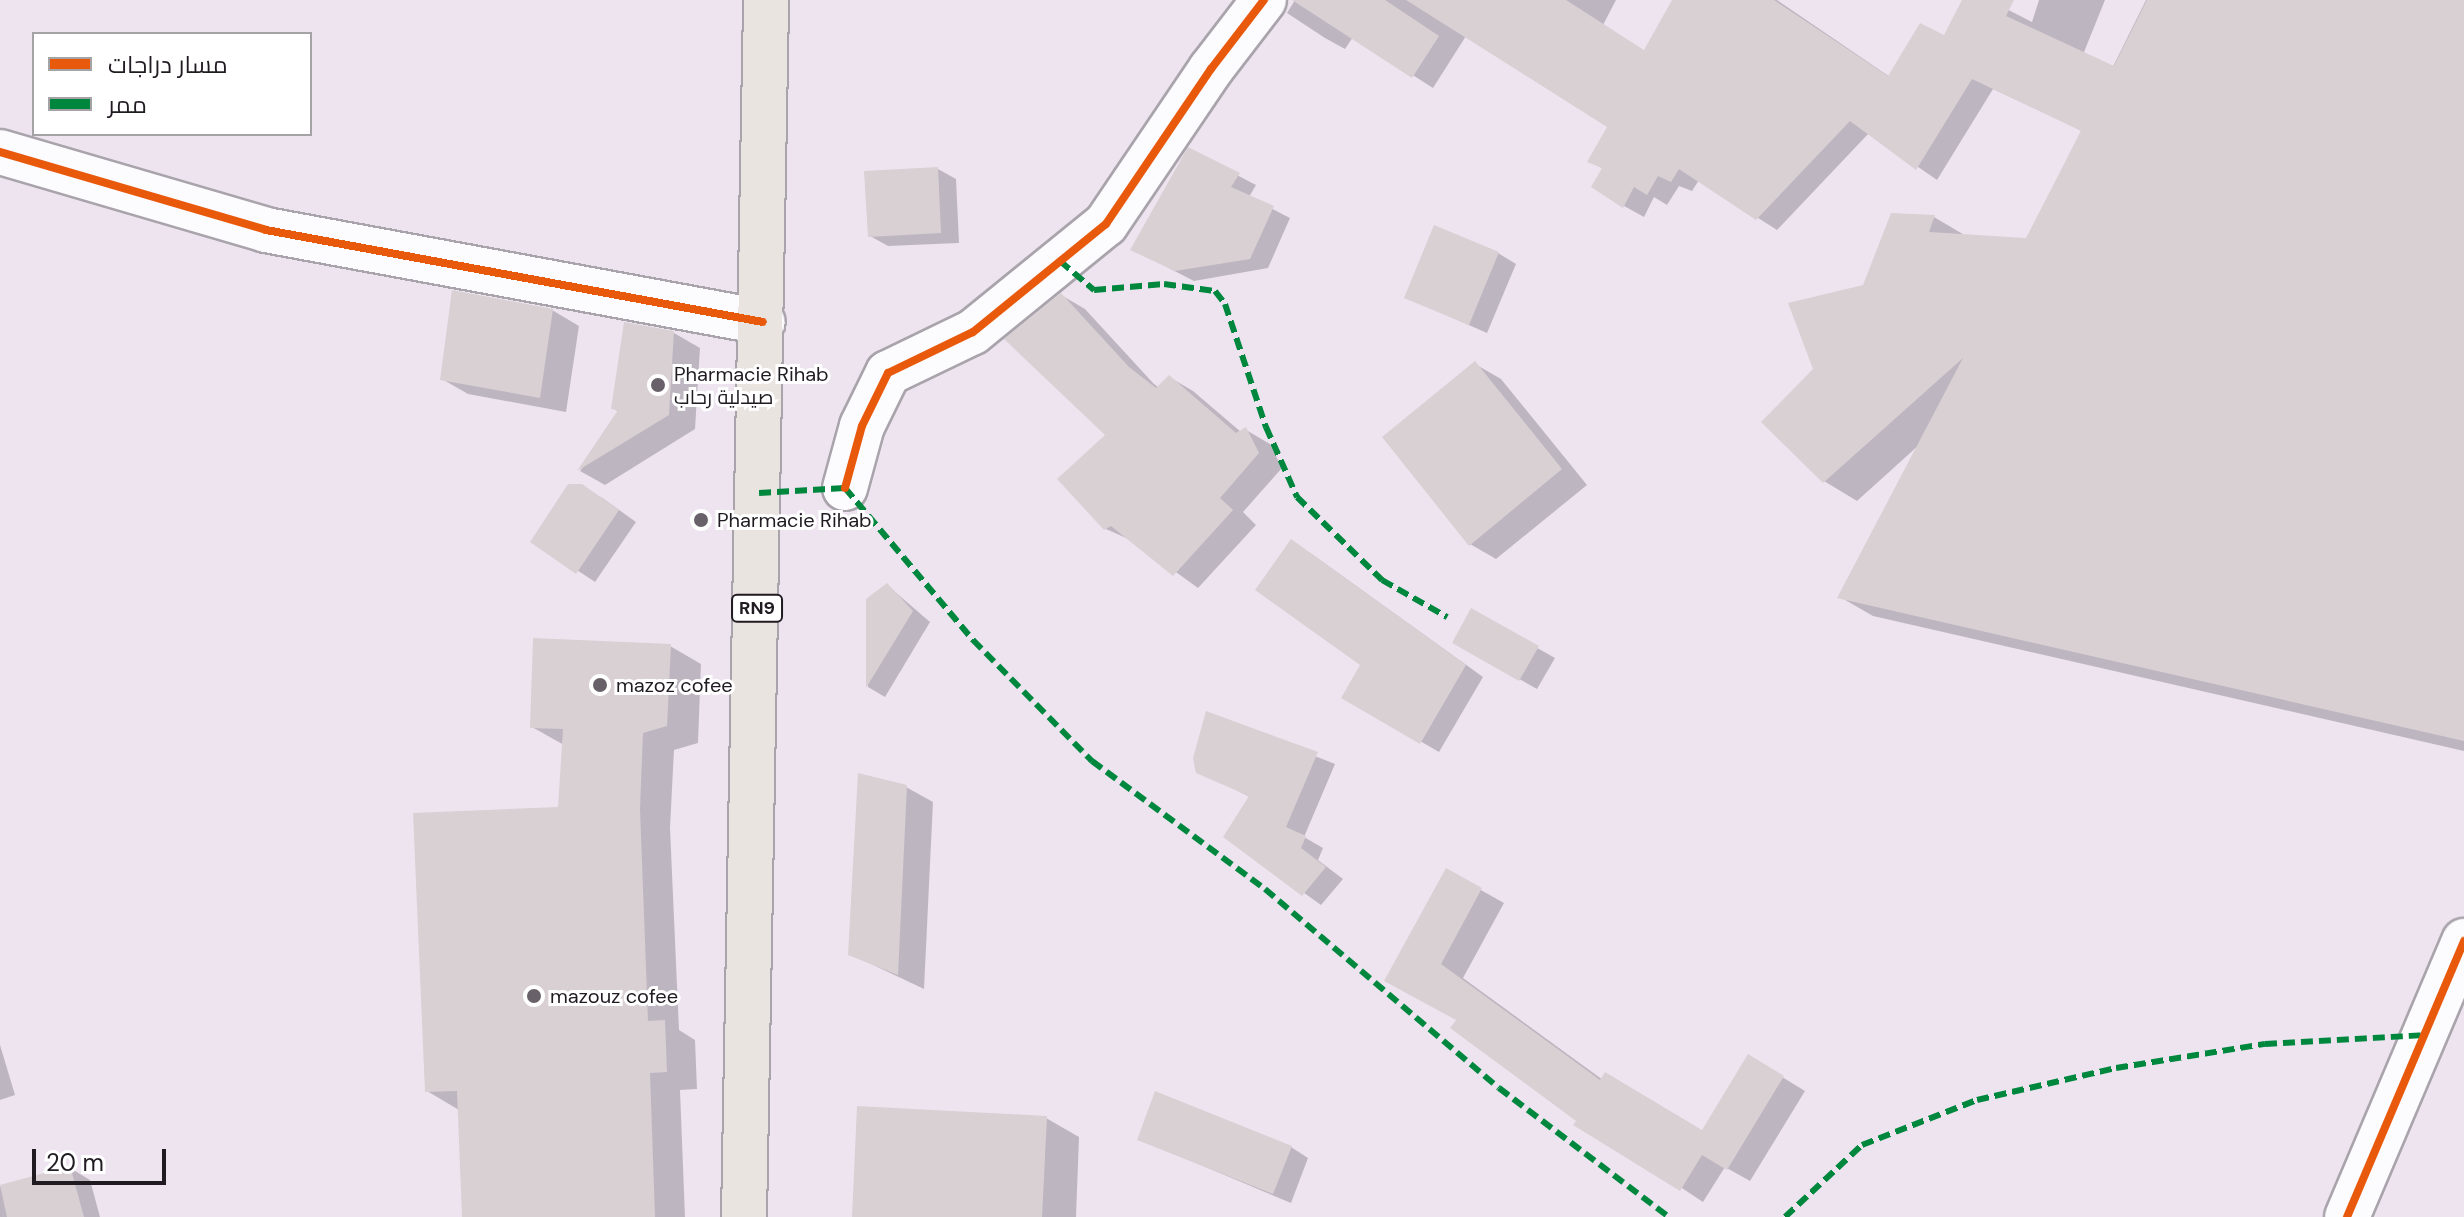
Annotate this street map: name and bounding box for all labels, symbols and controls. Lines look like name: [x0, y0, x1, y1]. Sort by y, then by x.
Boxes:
legend: [32, 32, 312, 136]
text: مسار دراجات: [108, 49, 228, 80]
text: ممر: [108, 89, 147, 120]
place label: Pharmacie Rihab صيدلية رحاب: [674, 362, 829, 409]
marker: Pharmacie Rihab صيدلية رحاب: [649, 376, 667, 394]
place label: Pharmacie Rihab: [717, 508, 872, 532]
marker: Pharmacie Rihab: [692, 511, 710, 529]
road number: RN9: [731, 594, 783, 622]
place label: mazoz cofee: [616, 673, 733, 697]
marker: mazoz cofee: [591, 676, 609, 694]
place label: mazouz cofee: [550, 984, 678, 1008]
marker: mazouz cofee: [525, 987, 543, 1005]
scale bar: [36, 1133, 170, 1183]
text: 20 m: [46, 1147, 104, 1178]

